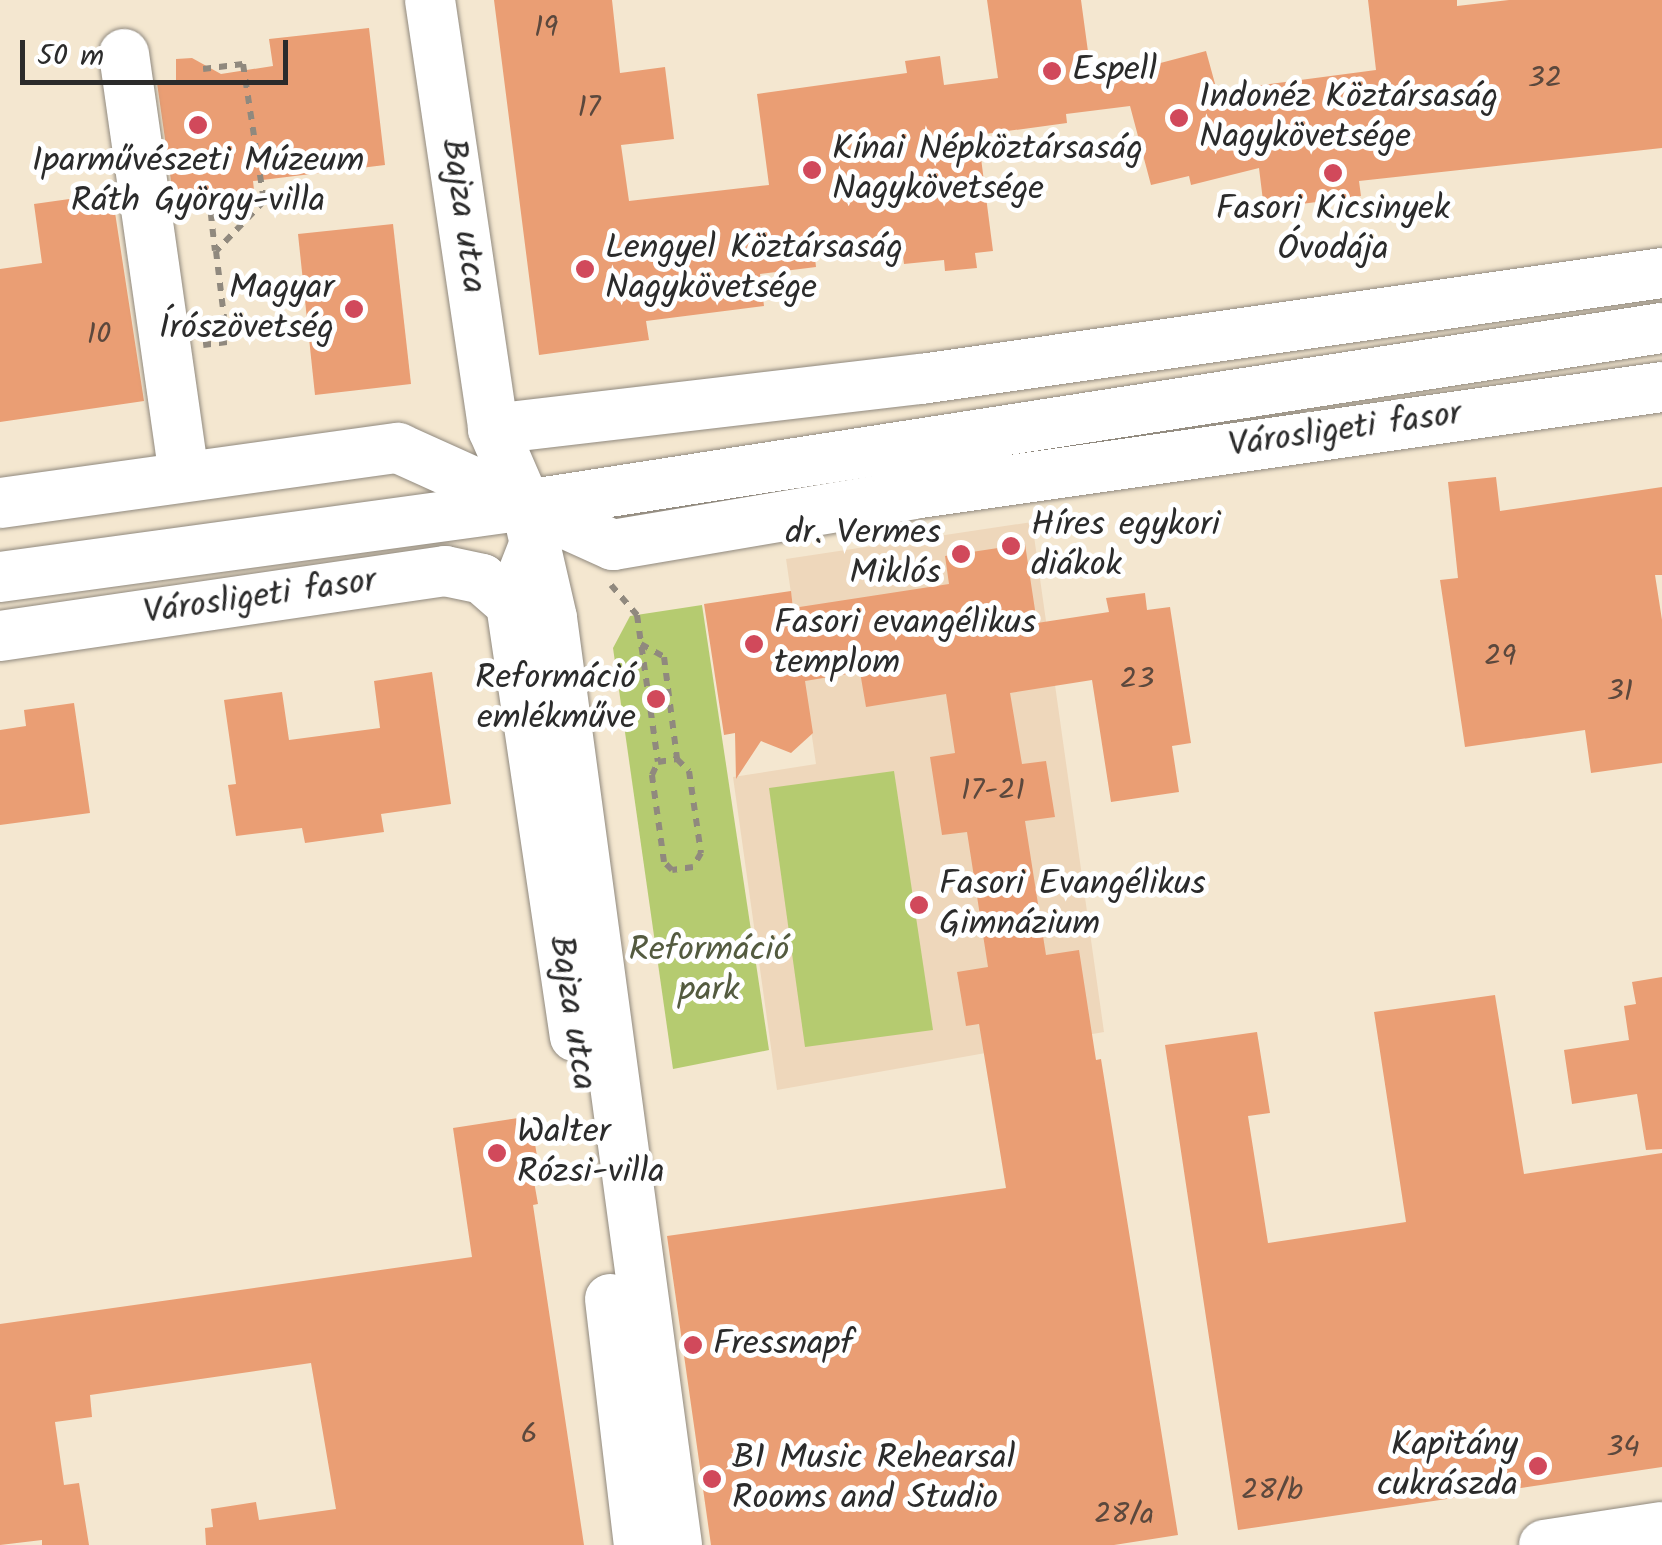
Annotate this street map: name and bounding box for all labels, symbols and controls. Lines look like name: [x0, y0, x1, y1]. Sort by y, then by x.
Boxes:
house number: 19: [534, 10, 558, 46]
scale bar: [25, 20, 292, 82]
text: 50 m: [37, 33, 104, 81]
place label: Espell: [1072, 50, 1157, 92]
marker: Espell: [1041, 60, 1063, 82]
house number: 32: [1528, 61, 1562, 97]
place label: Indonéz Köztársaság Nagykövetsége: [1199, 77, 1498, 159]
house number: 17: [577, 90, 601, 126]
marker: Indonéz Köztársaság Nagykövetsége: [1168, 107, 1190, 129]
marker: Iparművészeti Múzeum Ráth György-villa: [187, 114, 209, 136]
place label: Kínai Népköztársaság Nagykövetsége: [832, 129, 1143, 211]
street label: Bajza utca: [430, 136, 494, 296]
place label: Iparművészeti Múzeum Ráth György-villa: [32, 141, 364, 223]
marker: Kínai Népköztársaság Nagykövetsége: [801, 159, 823, 181]
marker: Fasori Kicsinyek Óvodája: [1322, 162, 1344, 184]
place label: Fasori Kicsinyek Óvodája: [1216, 189, 1450, 271]
place label: Lengyel Köztársaság Nagykövetsége: [605, 228, 903, 310]
marker: Lengyel Köztársaság Nagykövetsége: [574, 258, 596, 280]
place label: Magyar Írószövetség: [159, 268, 334, 350]
marker: Magyar Írószövetség: [343, 298, 365, 320]
house number: 10: [87, 317, 111, 353]
street label: Városligeti fasor: [1226, 394, 1464, 468]
place label: Híres egykori diákok: [1031, 505, 1220, 587]
place label: dr. Vermes Miklós: [785, 513, 941, 595]
marker: Híres egykori diákok: [1000, 535, 1022, 557]
marker: dr. Vermes Miklós: [950, 543, 972, 565]
street label: Városligeti fasor: [141, 561, 379, 635]
place label: Fasori evangélikus templom: [774, 603, 1036, 685]
marker: Fasori evangélikus templom: [743, 633, 765, 655]
house number: 29: [1484, 639, 1516, 675]
place label: Reformáció emlékműve: [475, 658, 636, 740]
house number: 23: [1120, 662, 1154, 698]
house number: 31: [1607, 674, 1633, 710]
marker: Reformáció emlékműve: [645, 688, 667, 710]
house number: 17-21: [961, 773, 1025, 809]
place label: Fasori Evangélikus Gimnázium: [939, 864, 1206, 946]
marker: Fasori Evangélikus Gimnázium: [908, 894, 930, 916]
park label: Reformáció park: [629, 930, 789, 1012]
street label: Bajza utca: [538, 933, 604, 1093]
place label: Walter Rózsi-villa: [517, 1112, 665, 1194]
marker: Walter Rózsi-villa: [486, 1142, 508, 1164]
place label: Fressnapf: [713, 1324, 853, 1366]
marker: Fressnapf: [682, 1334, 704, 1356]
house number: 6: [521, 1417, 537, 1453]
place label: Kapitány cukrászda: [1377, 1425, 1518, 1507]
house number: 34: [1606, 1430, 1640, 1466]
place label: B1 Music Rehearsal Rooms and Studio: [732, 1438, 1015, 1520]
marker: Kapitány cukrászda: [1527, 1455, 1549, 1477]
marker: B1 Music Rehearsal Rooms and Studio: [701, 1468, 723, 1490]
house number: 28/b: [1241, 1473, 1303, 1509]
house number: 28/a: [1094, 1497, 1154, 1533]

